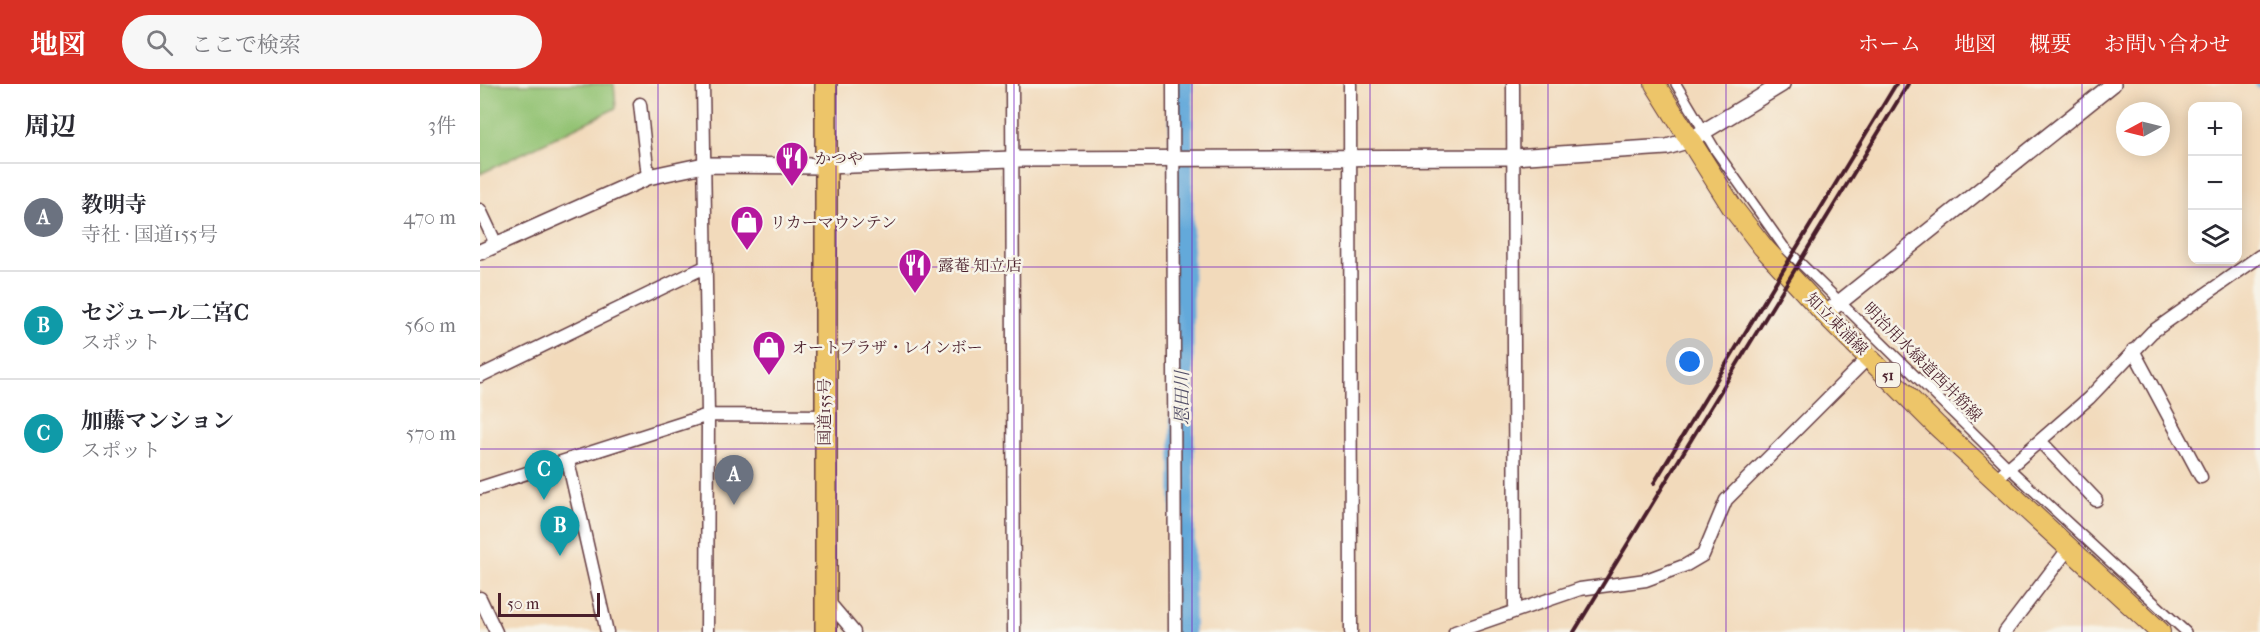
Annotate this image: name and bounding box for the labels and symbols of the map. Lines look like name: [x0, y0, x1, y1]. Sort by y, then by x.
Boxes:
north arrow: [2116, 102, 2170, 156]
restaurant icon: かつや: [774, 140, 810, 187]
place label: かつや: [815, 149, 863, 168]
shop icon: リカーマウンテン: [729, 204, 765, 251]
place label: リカーマウンテン: [770, 213, 897, 232]
restaurant icon: 露菴 知立店: [897, 247, 933, 294]
place label: 露菴 知立店: [938, 256, 1021, 275]
street label: 知立東浦線: [1802, 289, 1872, 359]
street label: 明治用水緑道西井筋線: [1860, 299, 1986, 425]
shop icon: オートプラザ・レインボー: [751, 329, 787, 376]
place label: オートプラザ・レインボー: [792, 338, 983, 357]
your location: [1675, 347, 1704, 376]
road number: 51: [1876, 363, 1900, 387]
water label: 恩田川: [1172, 369, 1193, 425]
street label: 国道155号: [815, 378, 834, 446]
pin: C: [524, 450, 564, 500]
pin: A: [714, 456, 754, 505]
pin: B: [540, 506, 580, 556]
scale bar: [498, 590, 600, 618]

